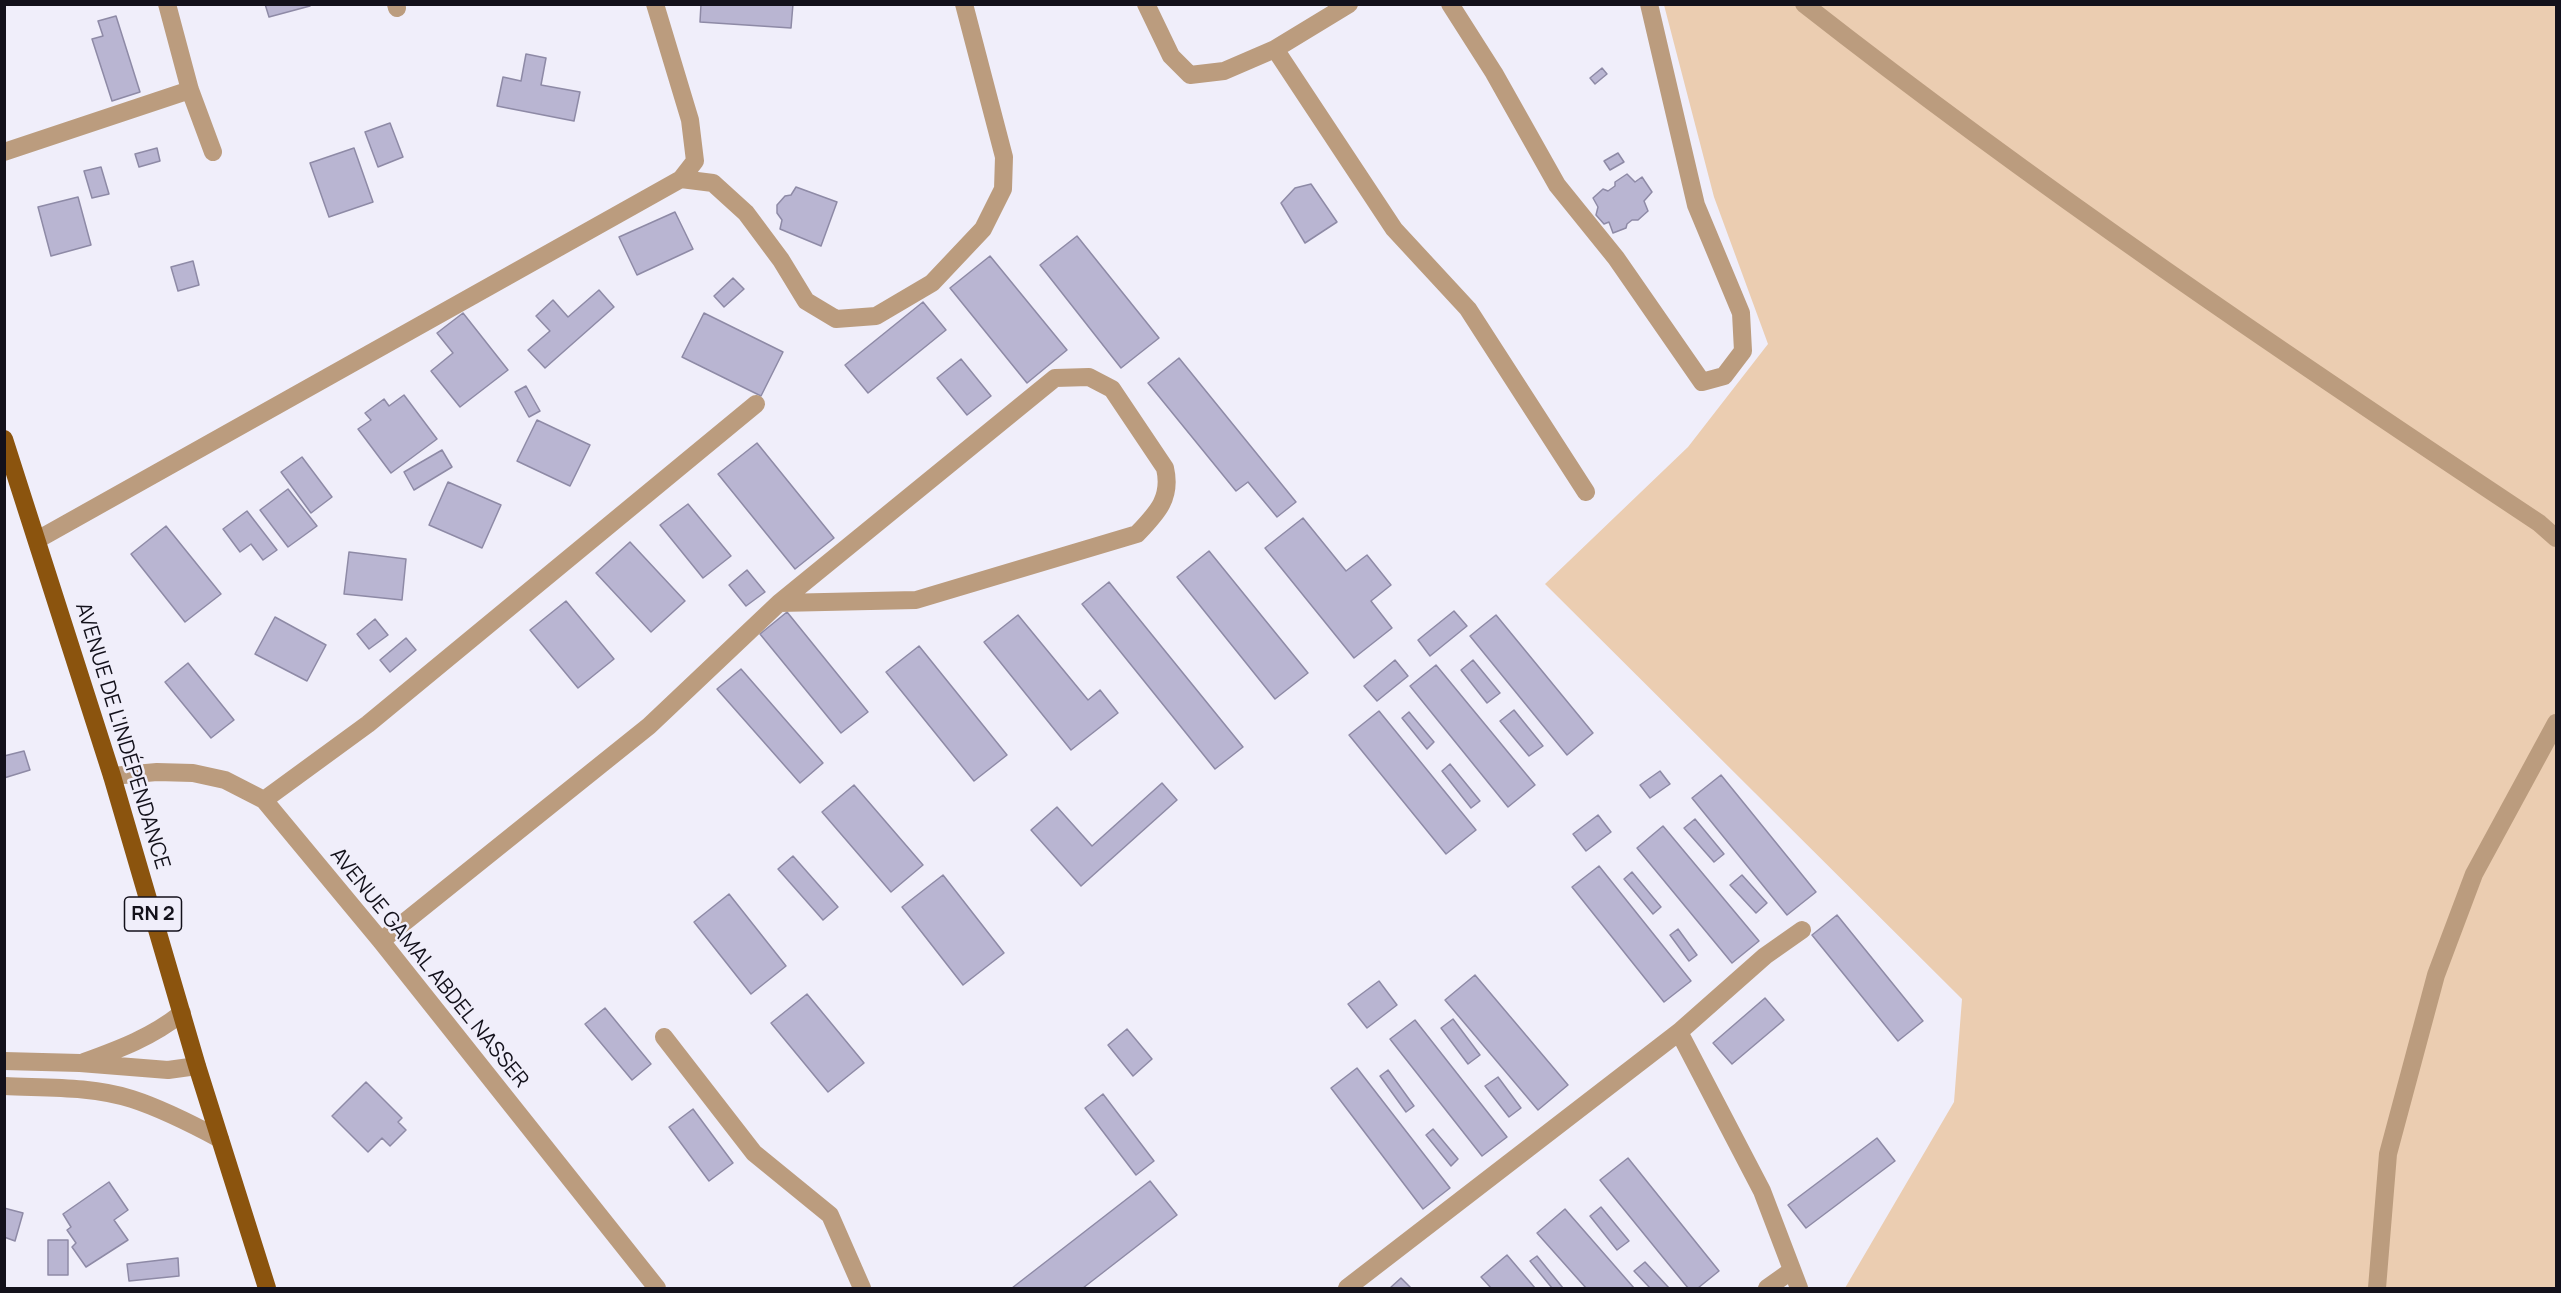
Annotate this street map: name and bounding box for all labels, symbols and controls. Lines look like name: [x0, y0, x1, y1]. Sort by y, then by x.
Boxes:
street label: AVENUE DE L'INDÉPENDANCE: [69, 600, 175, 872]
street label: AVENUE GAMAL ABDEL NASSER: [324, 843, 534, 1093]
road number: RN 2: [124, 897, 182, 931]

